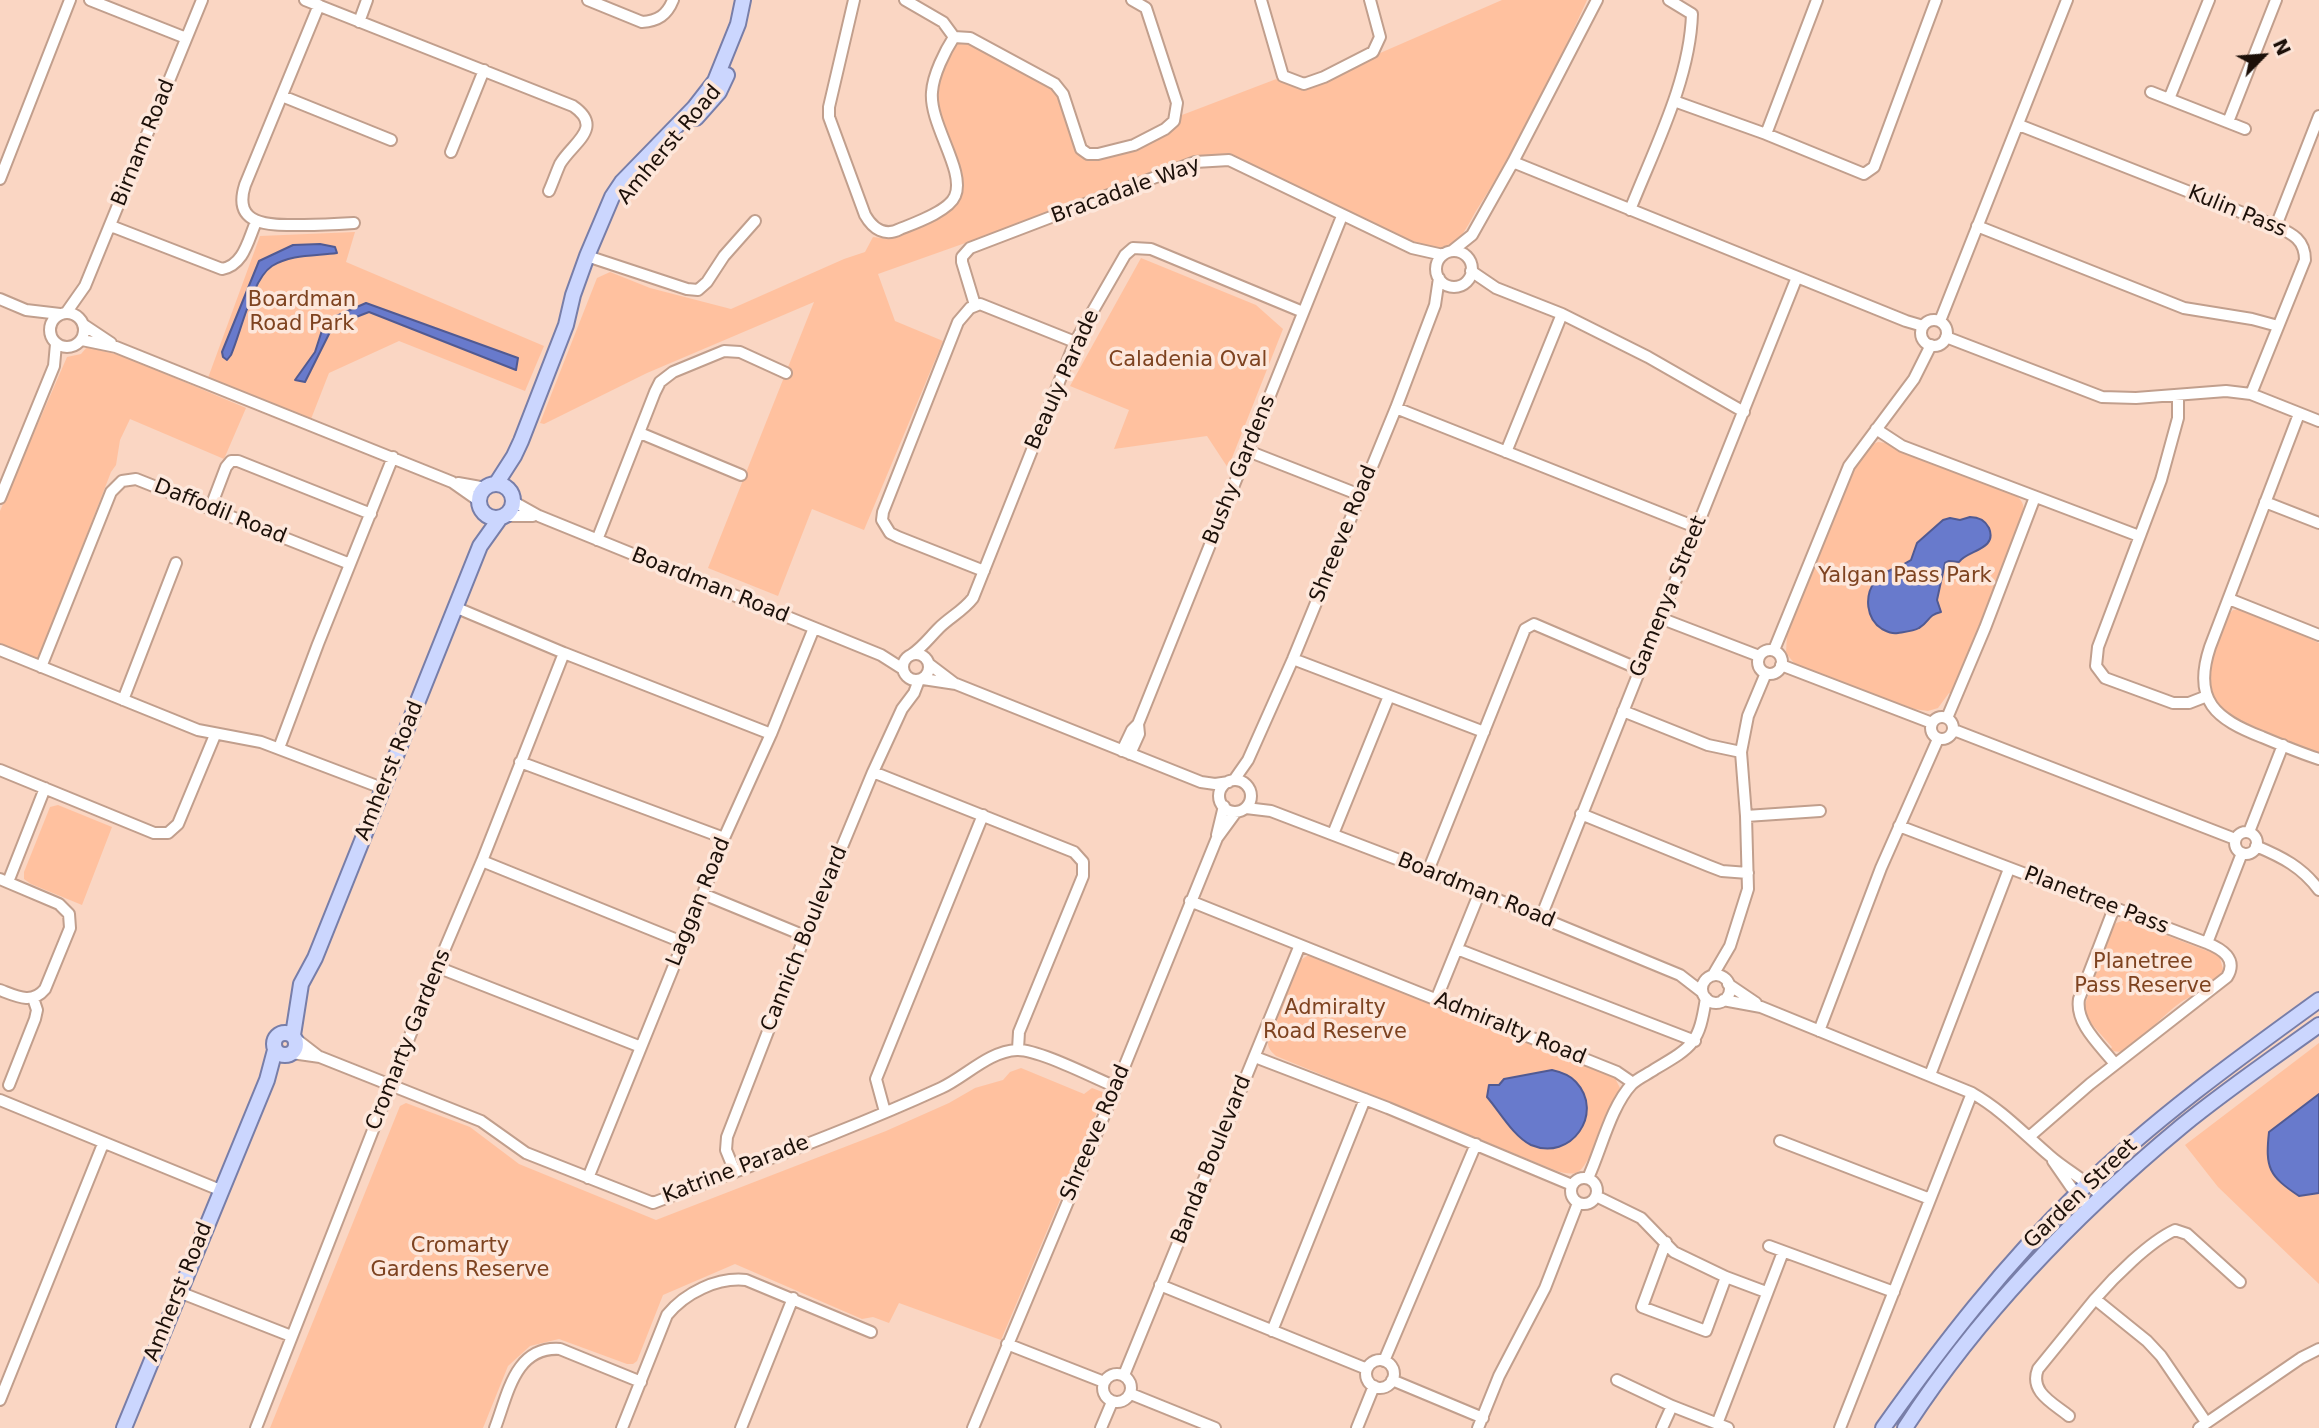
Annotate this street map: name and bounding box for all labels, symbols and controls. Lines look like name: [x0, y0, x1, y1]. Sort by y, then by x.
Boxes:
north arrow: [2228, 21, 2298, 91]
text: N: [2269, 35, 2295, 59]
street label: Birnam Road: [107, 76, 181, 210]
street label: Amherst Road: [613, 80, 727, 210]
street label: Bracadale Way: [1048, 152, 1204, 230]
street label: Kulin Pass: [2184, 181, 2290, 243]
park label: Boardman Road Park: [248, 288, 356, 338]
street label: Beauly Parade: [1021, 306, 1105, 454]
park label: Caladenia Oval: [1109, 348, 1267, 374]
street label: Bushy Gardens: [1199, 392, 1281, 548]
street label: Shreeve Road: [1305, 462, 1383, 606]
street label: Daffodil Road: [150, 474, 290, 550]
street label: Gamenya Street: [1625, 513, 1713, 681]
street label: Boardman Road: [628, 543, 792, 629]
park label: Yalgan Pass Park: [1818, 564, 1992, 590]
street label: Amherst Road: [351, 698, 429, 844]
street label: Laggan Road: [662, 834, 736, 970]
street label: Cannich Boulevard: [756, 843, 854, 1035]
street label: Boardman Road: [1394, 848, 1558, 934]
street label: Planetree Pass: [2020, 862, 2172, 940]
street label: Cromarty Gardens: [361, 946, 457, 1134]
park label: Planetree Pass Reserve: [2074, 950, 2212, 1000]
street label: Admiralty Road: [1431, 987, 1589, 1071]
park label: Admiralty Road Reserve: [1263, 996, 1407, 1046]
street label: Shreeve Road: [1056, 1061, 1136, 1205]
street label: Banda Boulevard: [1167, 1072, 1257, 1248]
street label: Katrine Parade: [659, 1131, 813, 1209]
street label: Garden Street: [2019, 1134, 2143, 1254]
street label: Amherst Road: [140, 1219, 218, 1365]
park label: Cromarty Gardens Reserve: [371, 1234, 549, 1284]

